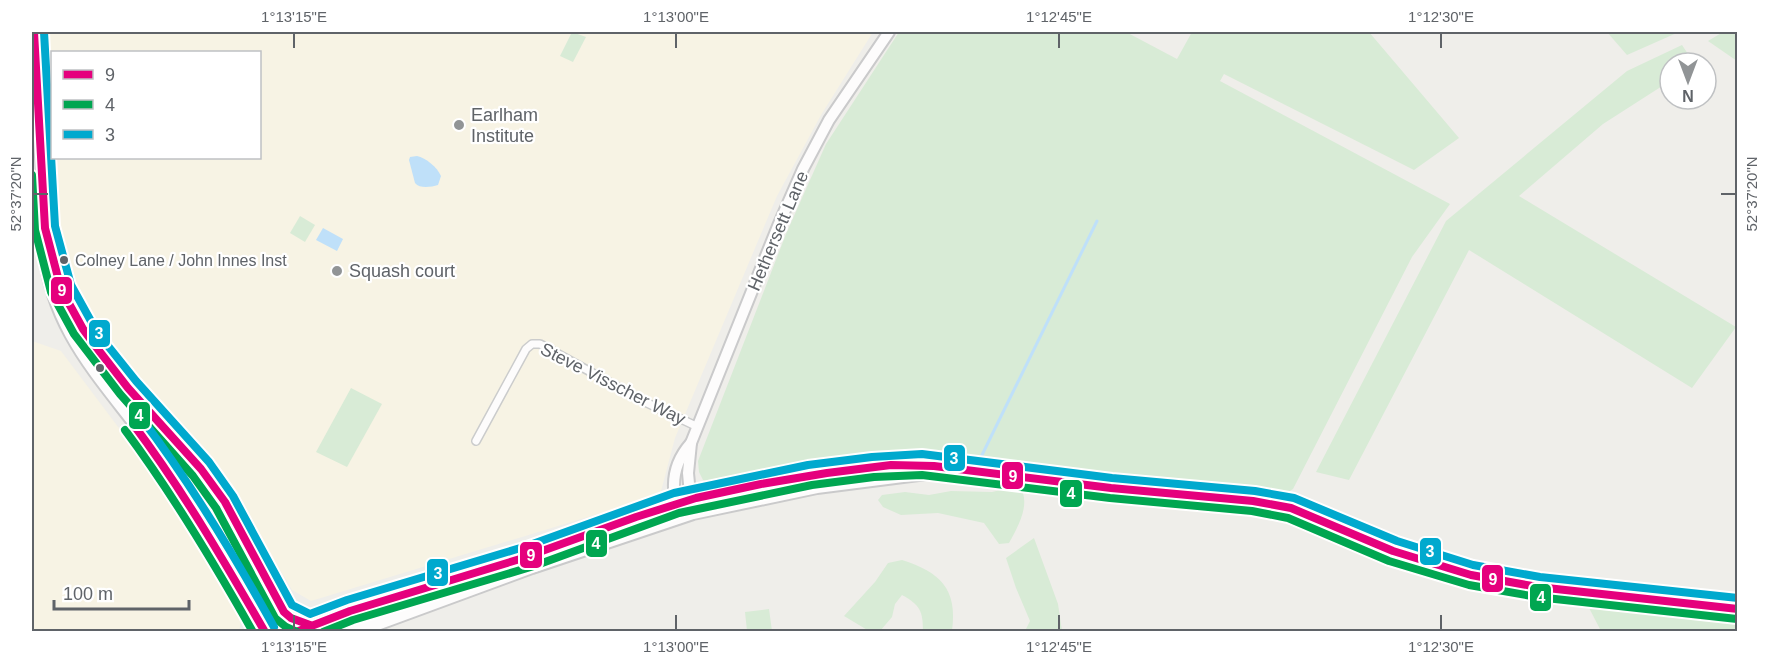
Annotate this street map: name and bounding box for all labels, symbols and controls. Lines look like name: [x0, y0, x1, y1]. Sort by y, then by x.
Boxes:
text: 1°13'15"E: [261, 8, 327, 25]
text: 1°13'00"E: [643, 8, 709, 25]
text: 1°12'45"E: [1026, 8, 1092, 25]
text: 1°12'30"E: [1408, 8, 1474, 25]
legend: [51, 51, 261, 159]
north arrow: [1658, 51, 1718, 111]
text: 9: [105, 65, 115, 85]
text: N: [1682, 87, 1694, 104]
text: 4: [105, 95, 115, 115]
place label: Earlham Institute: [471, 105, 538, 146]
marker: Earlham Institute: [452, 118, 466, 132]
text: 3: [105, 125, 115, 145]
text: 52°37'20"N: [7, 156, 24, 232]
text: 52°37'20"N: [1743, 156, 1760, 232]
street label: Hethersett Lane: [744, 168, 812, 294]
place label: Colney Lane / John Innes Inst: [75, 252, 287, 269]
marker: Colney Lane / John Innes Inst: [58, 254, 70, 266]
place label: Squash court: [349, 261, 455, 281]
marker: Squash court: [330, 264, 344, 278]
line badge: 9: [50, 276, 73, 305]
text: 9: [58, 282, 67, 299]
line badge: 3: [88, 319, 111, 348]
text: 3: [95, 325, 104, 342]
street label: Steve Visscher Way: [537, 339, 689, 429]
unlabelled marker: [94, 362, 106, 374]
line badge: 4: [128, 401, 151, 430]
text: 4: [135, 407, 144, 424]
line badge: 3: [943, 444, 966, 472]
text: 3: [950, 450, 959, 467]
line badge: 9: [1001, 461, 1024, 490]
text: 9: [1009, 468, 1018, 485]
line badge: 4: [1059, 479, 1083, 508]
text: 4: [1067, 485, 1076, 502]
line badge: 4: [585, 529, 608, 558]
text: 4: [592, 535, 601, 552]
line badge: 3: [1419, 537, 1442, 566]
line badge: 9: [519, 541, 543, 569]
text: 3: [1426, 543, 1435, 560]
text: 9: [527, 547, 536, 564]
line badge: 3: [426, 558, 449, 587]
line badge: 9: [1481, 564, 1504, 593]
text: 3: [434, 565, 443, 582]
text: 9: [1489, 571, 1498, 588]
scale bar: [54, 573, 189, 611]
line badge: 4: [1529, 583, 1552, 612]
text: 100 m: [63, 584, 113, 604]
text: 4: [1537, 589, 1546, 606]
text: 1°13'15"E: [261, 638, 327, 655]
text: 1°13'00"E: [643, 638, 709, 655]
text: 1°12'45"E: [1026, 638, 1092, 655]
text: 1°12'30"E: [1408, 638, 1474, 655]

